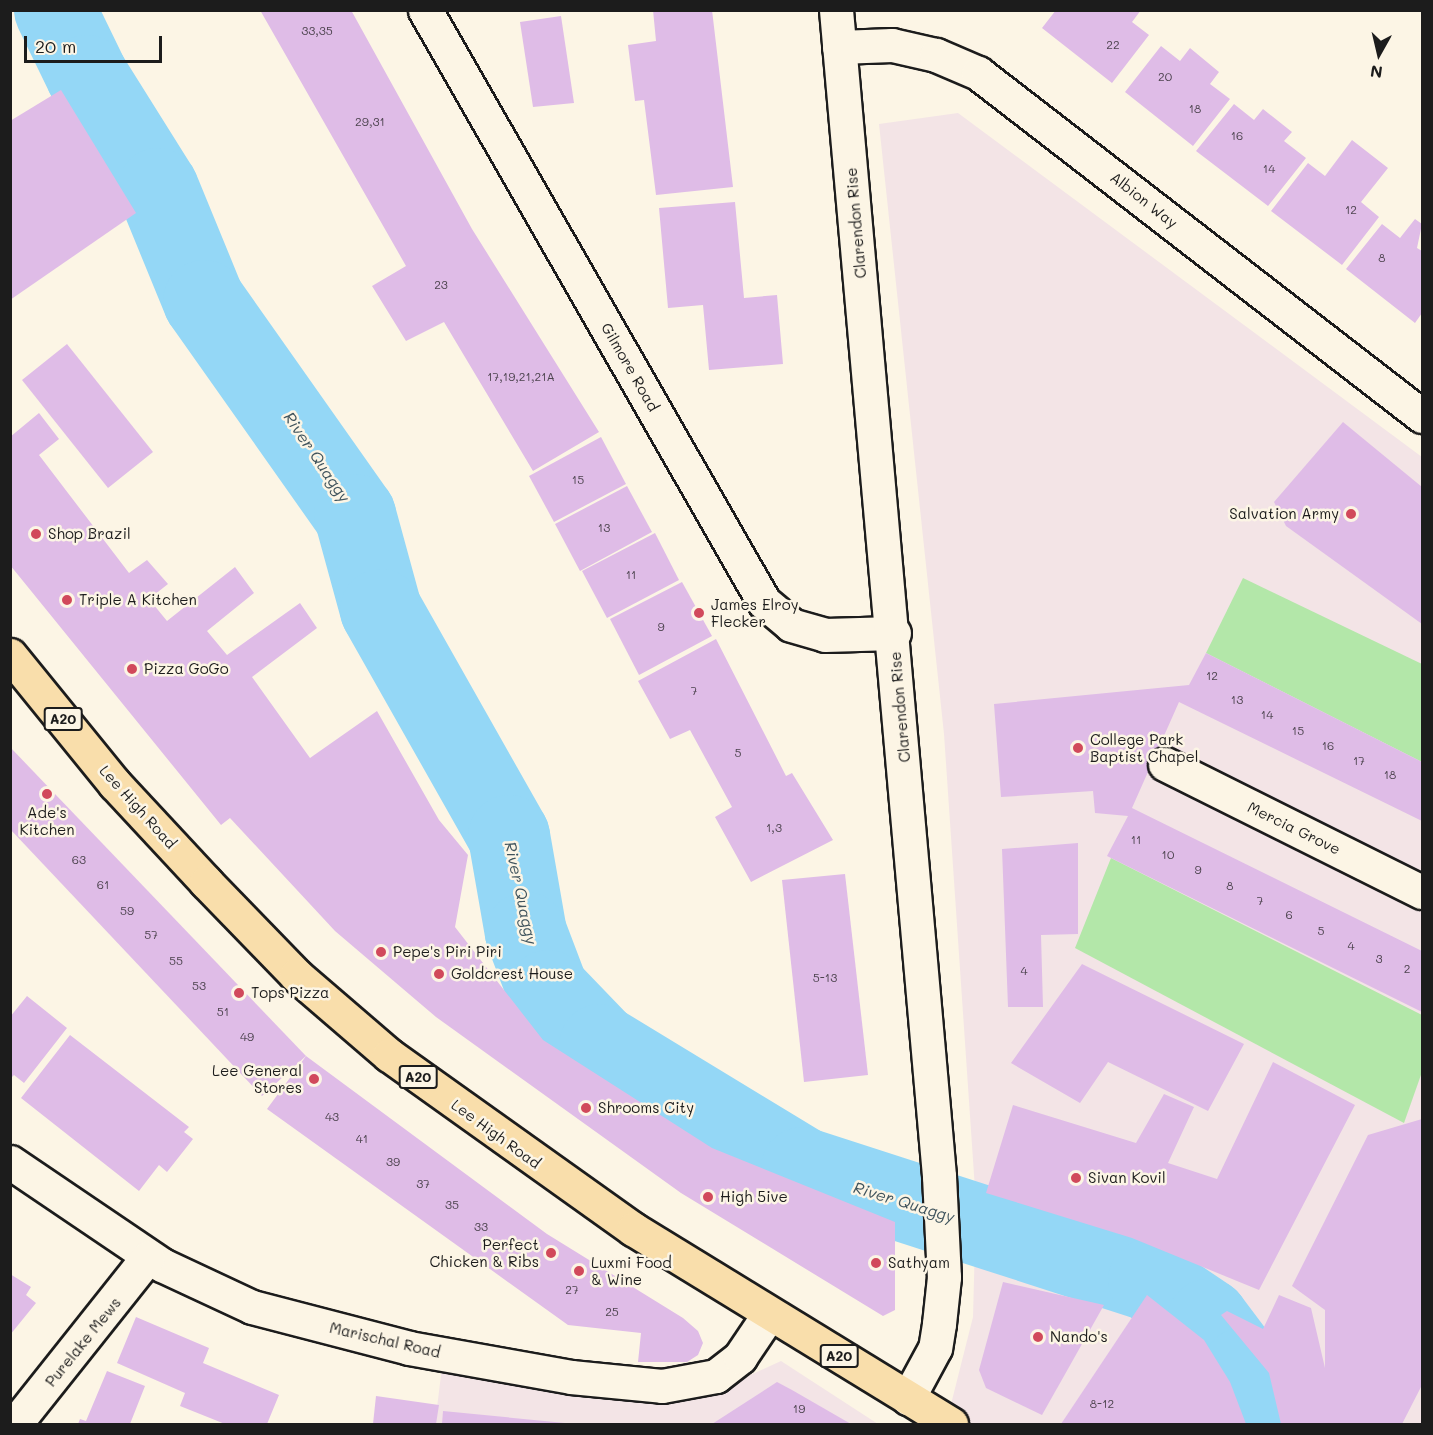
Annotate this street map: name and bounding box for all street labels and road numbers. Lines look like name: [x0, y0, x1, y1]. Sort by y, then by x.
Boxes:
street label: Clarendon Rise: [842, 167, 870, 279]
street label: Albion Way: [1107, 168, 1181, 232]
street label: Gilmore Road: [597, 320, 663, 414]
street label: Clarendon Rise: [886, 651, 914, 763]
road number: A20: [44, 708, 82, 730]
street label: Lee High Road: [96, 762, 180, 852]
street label: Mercia Grove: [1245, 798, 1343, 858]
road number: A20: [398, 1066, 438, 1088]
street label: Lee High Road: [448, 1096, 544, 1172]
street label: Purelake Mews: [42, 1294, 124, 1390]
street label: Marischal Road: [328, 1318, 442, 1362]
road number: A20: [820, 1345, 858, 1367]

